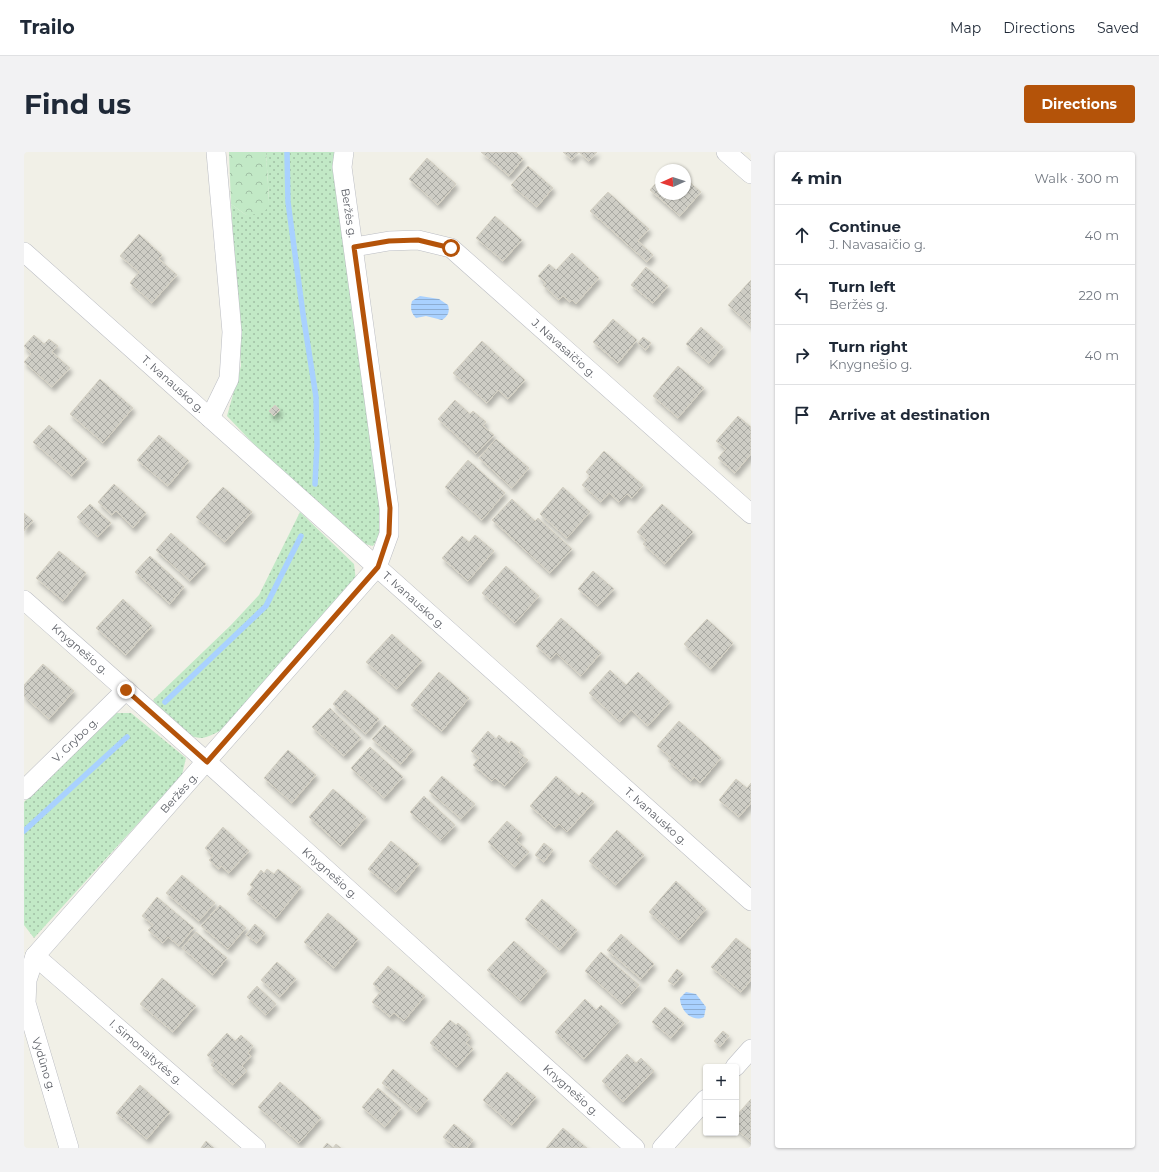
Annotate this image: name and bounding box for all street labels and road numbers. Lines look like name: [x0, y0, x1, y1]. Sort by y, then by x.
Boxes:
street label: Beržės g.: [338, 187, 360, 239]
street label: J. Navasaičio g.: [528, 315, 599, 381]
street label: T. Ivanausko g.: [139, 352, 207, 416]
street label: T. Ivanausko g.: [380, 568, 448, 632]
street label: Knygnešio g.: [49, 621, 111, 677]
street label: V. Grybo g.: [49, 715, 101, 765]
street label: Beržės g.: [157, 770, 201, 816]
street label: T. Ivanausko g.: [622, 784, 690, 848]
street label: Knygnešio g.: [299, 844, 361, 902]
street label: I. Simonaitytės g.: [106, 1016, 186, 1088]
street label: Vydūno g.: [29, 1035, 59, 1093]
street label: Knygnešio g.: [540, 1061, 602, 1119]

